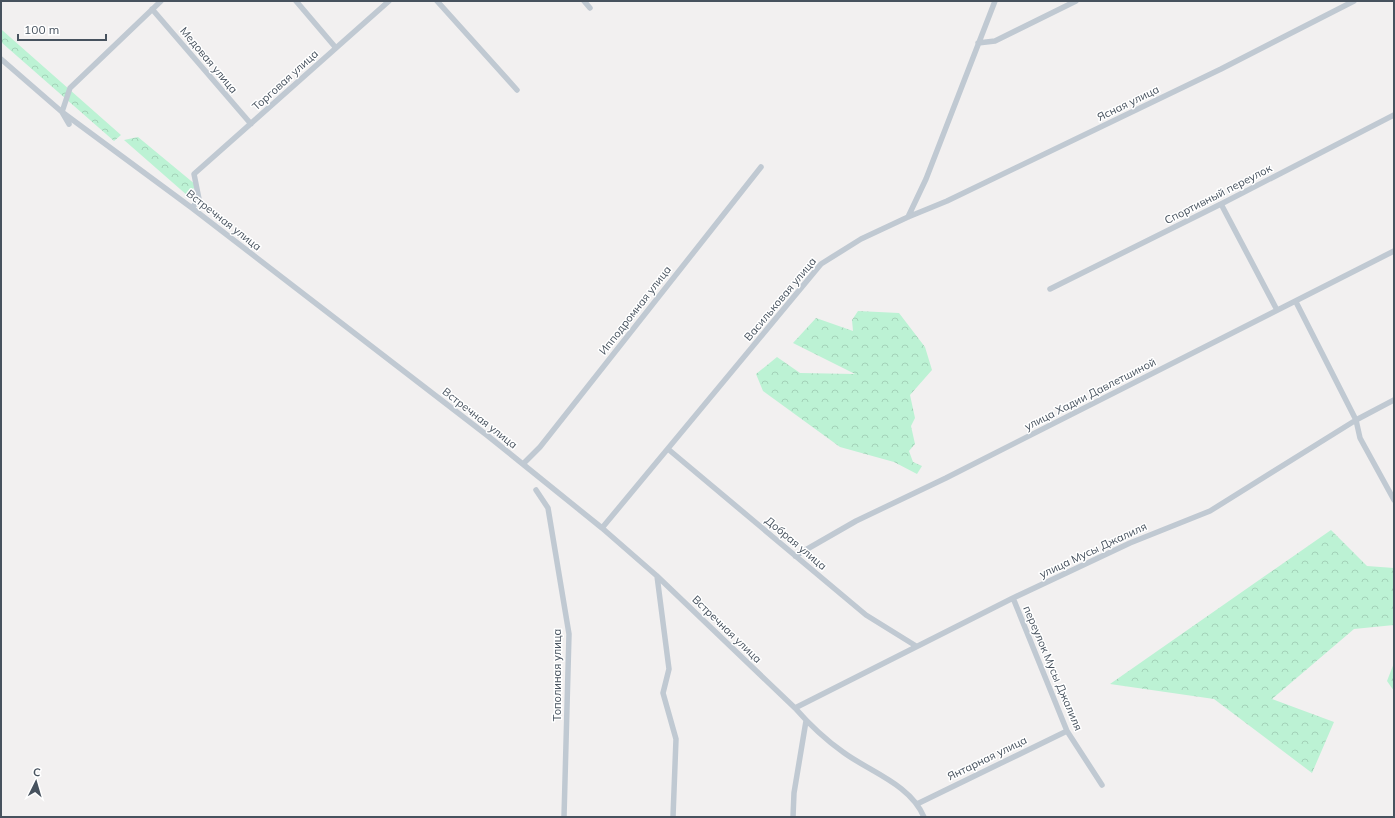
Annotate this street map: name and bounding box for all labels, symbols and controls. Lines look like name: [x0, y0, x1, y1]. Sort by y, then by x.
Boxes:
scale bar: [18, 16, 106, 42]
text: 100 m: [24, 22, 59, 37]
street label: Медовая улица: [177, 24, 241, 96]
street label: Торговая улица: [249, 47, 321, 113]
street label: Ясная улица: [1095, 82, 1161, 124]
street label: Спортивный переулок: [1162, 161, 1274, 227]
street label: Встречная улица: [184, 186, 264, 254]
street label: Васильковая улица: [741, 254, 819, 344]
street label: Ипподромная улица: [596, 263, 674, 357]
street label: улица Хадии Давлетшиной: [1022, 355, 1158, 433]
street label: Встречная улица: [440, 384, 520, 452]
street label: Добрая улица: [762, 513, 830, 573]
street label: улица Мусы Джалиля: [1037, 519, 1149, 581]
street label: Встречная улица: [689, 592, 765, 666]
street label: переулок Мусы Джалиля: [1020, 603, 1086, 733]
street label: Тополиная улица: [550, 629, 564, 721]
street label: Янтарная улица: [945, 733, 1029, 783]
north arrow: [16, 762, 56, 802]
text: С: [33, 765, 42, 779]

